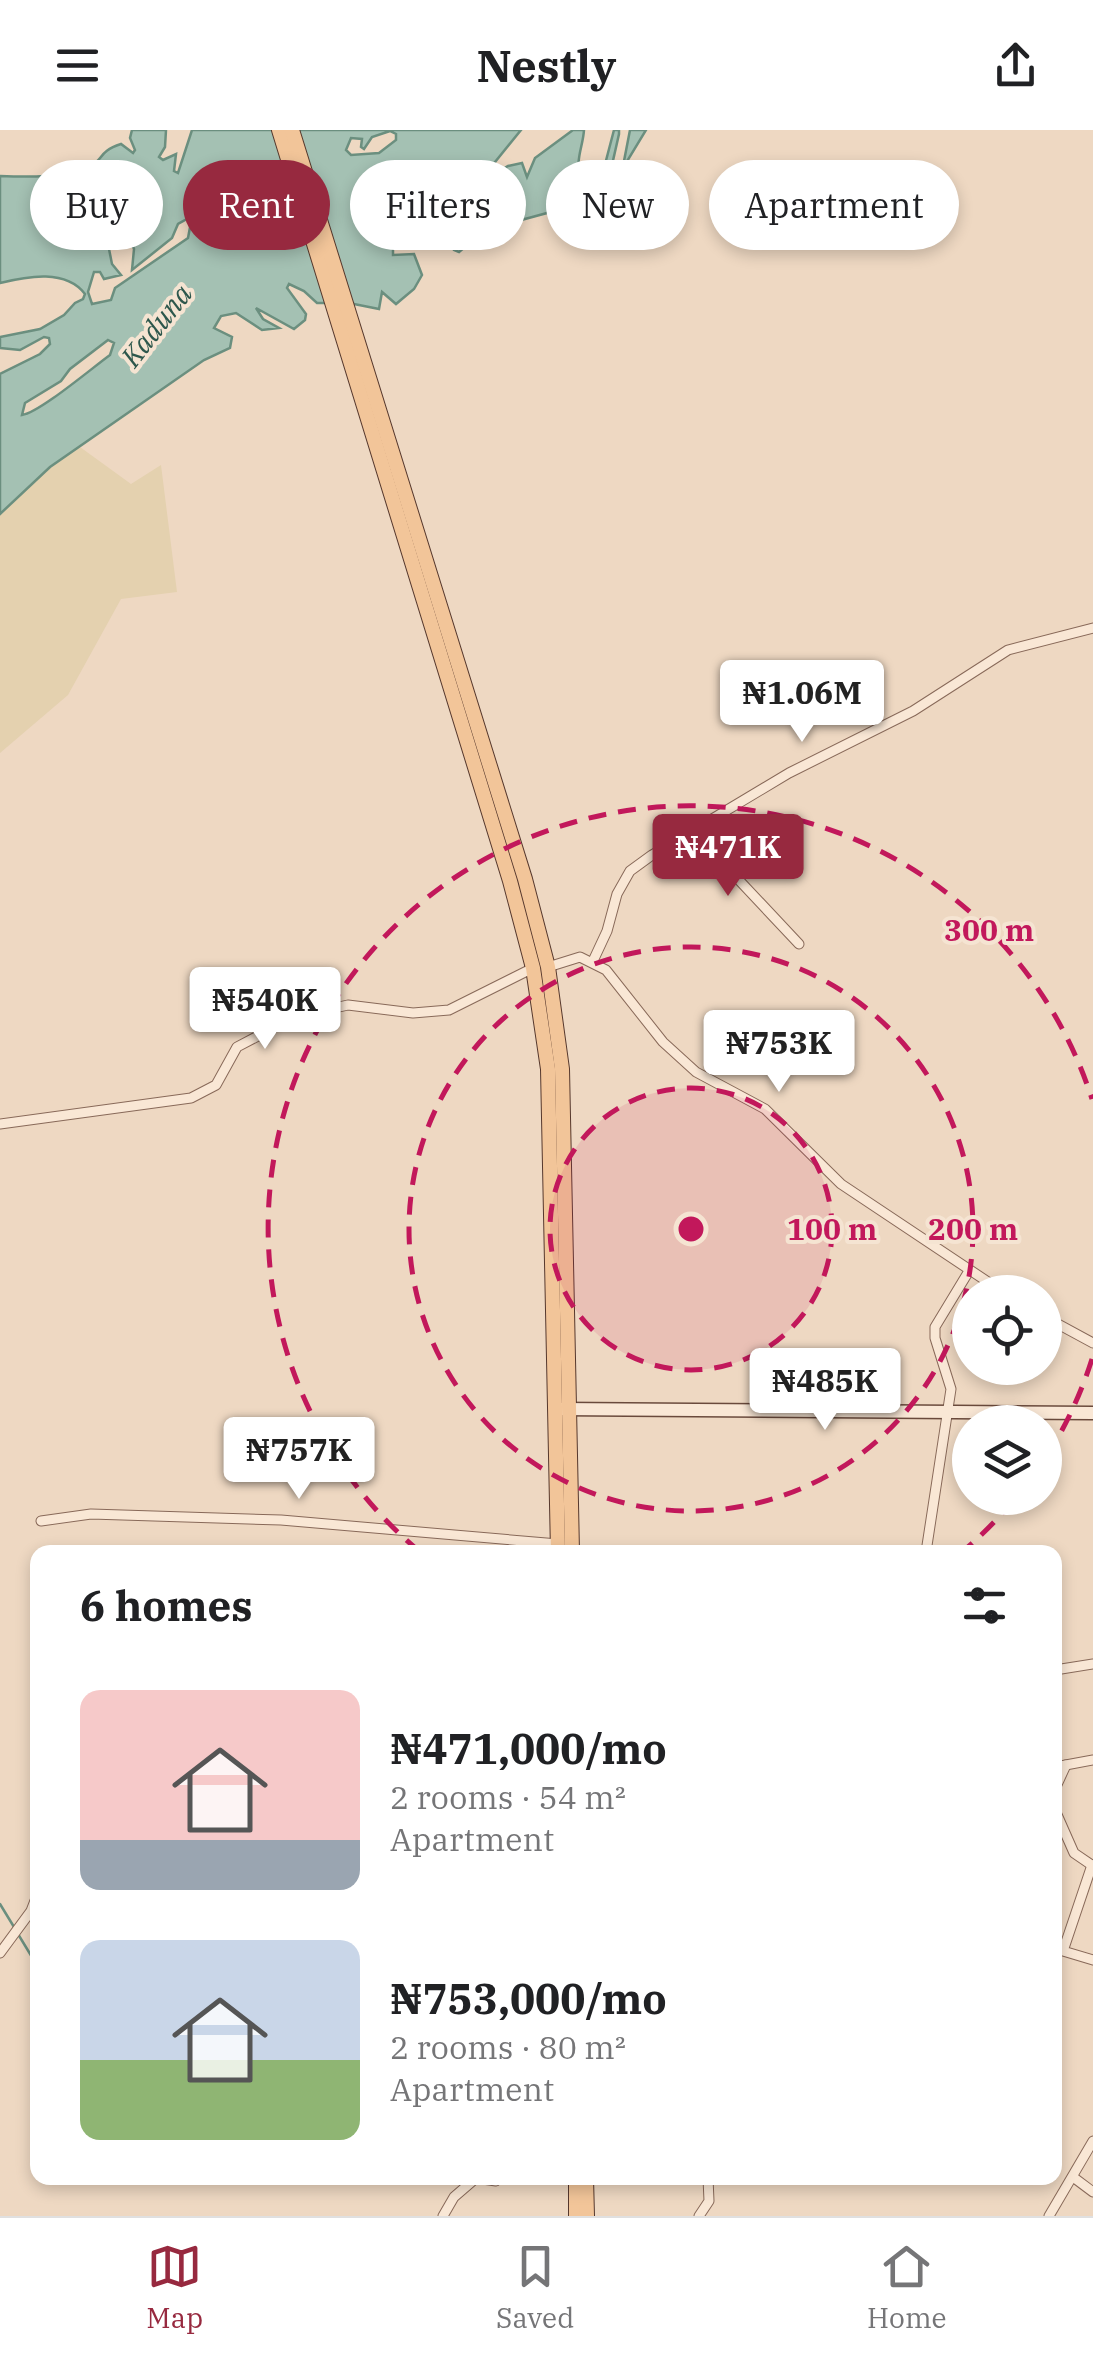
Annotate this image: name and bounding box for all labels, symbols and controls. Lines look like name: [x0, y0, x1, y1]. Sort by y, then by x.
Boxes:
text: Nestly: [476, 36, 617, 94]
icon: menu: [50, 38, 105, 93]
icon: share: [988, 38, 1043, 93]
chip: Buy: [30, 160, 163, 250]
chip: Rent: [183, 160, 330, 250]
chip: Filters: [350, 160, 526, 250]
chip: New: [546, 160, 689, 250]
chip: Apartment: [709, 160, 959, 250]
water label: Kaduna: [112, 276, 200, 375]
pin: ₦1.06M: [721, 660, 883, 745]
text: ₦1.06M: [742, 671, 862, 713]
pin: ₦471K: [658, 814, 798, 899]
text: ₦471K: [675, 825, 781, 867]
text: 300 m: [944, 910, 1034, 949]
pin: ₦540K: [195, 967, 335, 1052]
text: ₦540K: [212, 978, 318, 1020]
pin: ₦753K: [709, 1010, 849, 1095]
text: ₦753K: [726, 1021, 832, 1063]
text: 100 m: [787, 1209, 877, 1248]
text: 200 m: [928, 1209, 1018, 1248]
centre of rings: [673, 1211, 709, 1247]
map controls: [952, 1275, 1062, 1515]
button: locate: [952, 1275, 1062, 1385]
pin: ₦485K: [755, 1348, 895, 1433]
text: ₦485K: [772, 1359, 878, 1401]
button: layers: [952, 1405, 1062, 1515]
pin: ₦757K: [229, 1417, 369, 1502]
text: ₦757K: [246, 1428, 352, 1470]
text: 6 homes: [80, 1578, 253, 1633]
icon: filters: [957, 1578, 1012, 1633]
text: ₦471,000/mo: [390, 1721, 667, 1776]
icon: home: [160, 1730, 280, 1850]
text: 2 rooms · 54 m²: [390, 1776, 626, 1818]
text: Apartment: [390, 1818, 554, 1860]
text: ₦753,000/mo: [390, 1971, 667, 2026]
icon: home: [160, 1980, 280, 2100]
text: 2 rooms · 80 m²: [390, 2026, 626, 2068]
text: Apartment: [390, 2068, 554, 2110]
tab: Map: [146, 2239, 203, 2336]
tab: Saved: [496, 2239, 574, 2336]
tab: Home: [867, 2239, 947, 2336]

